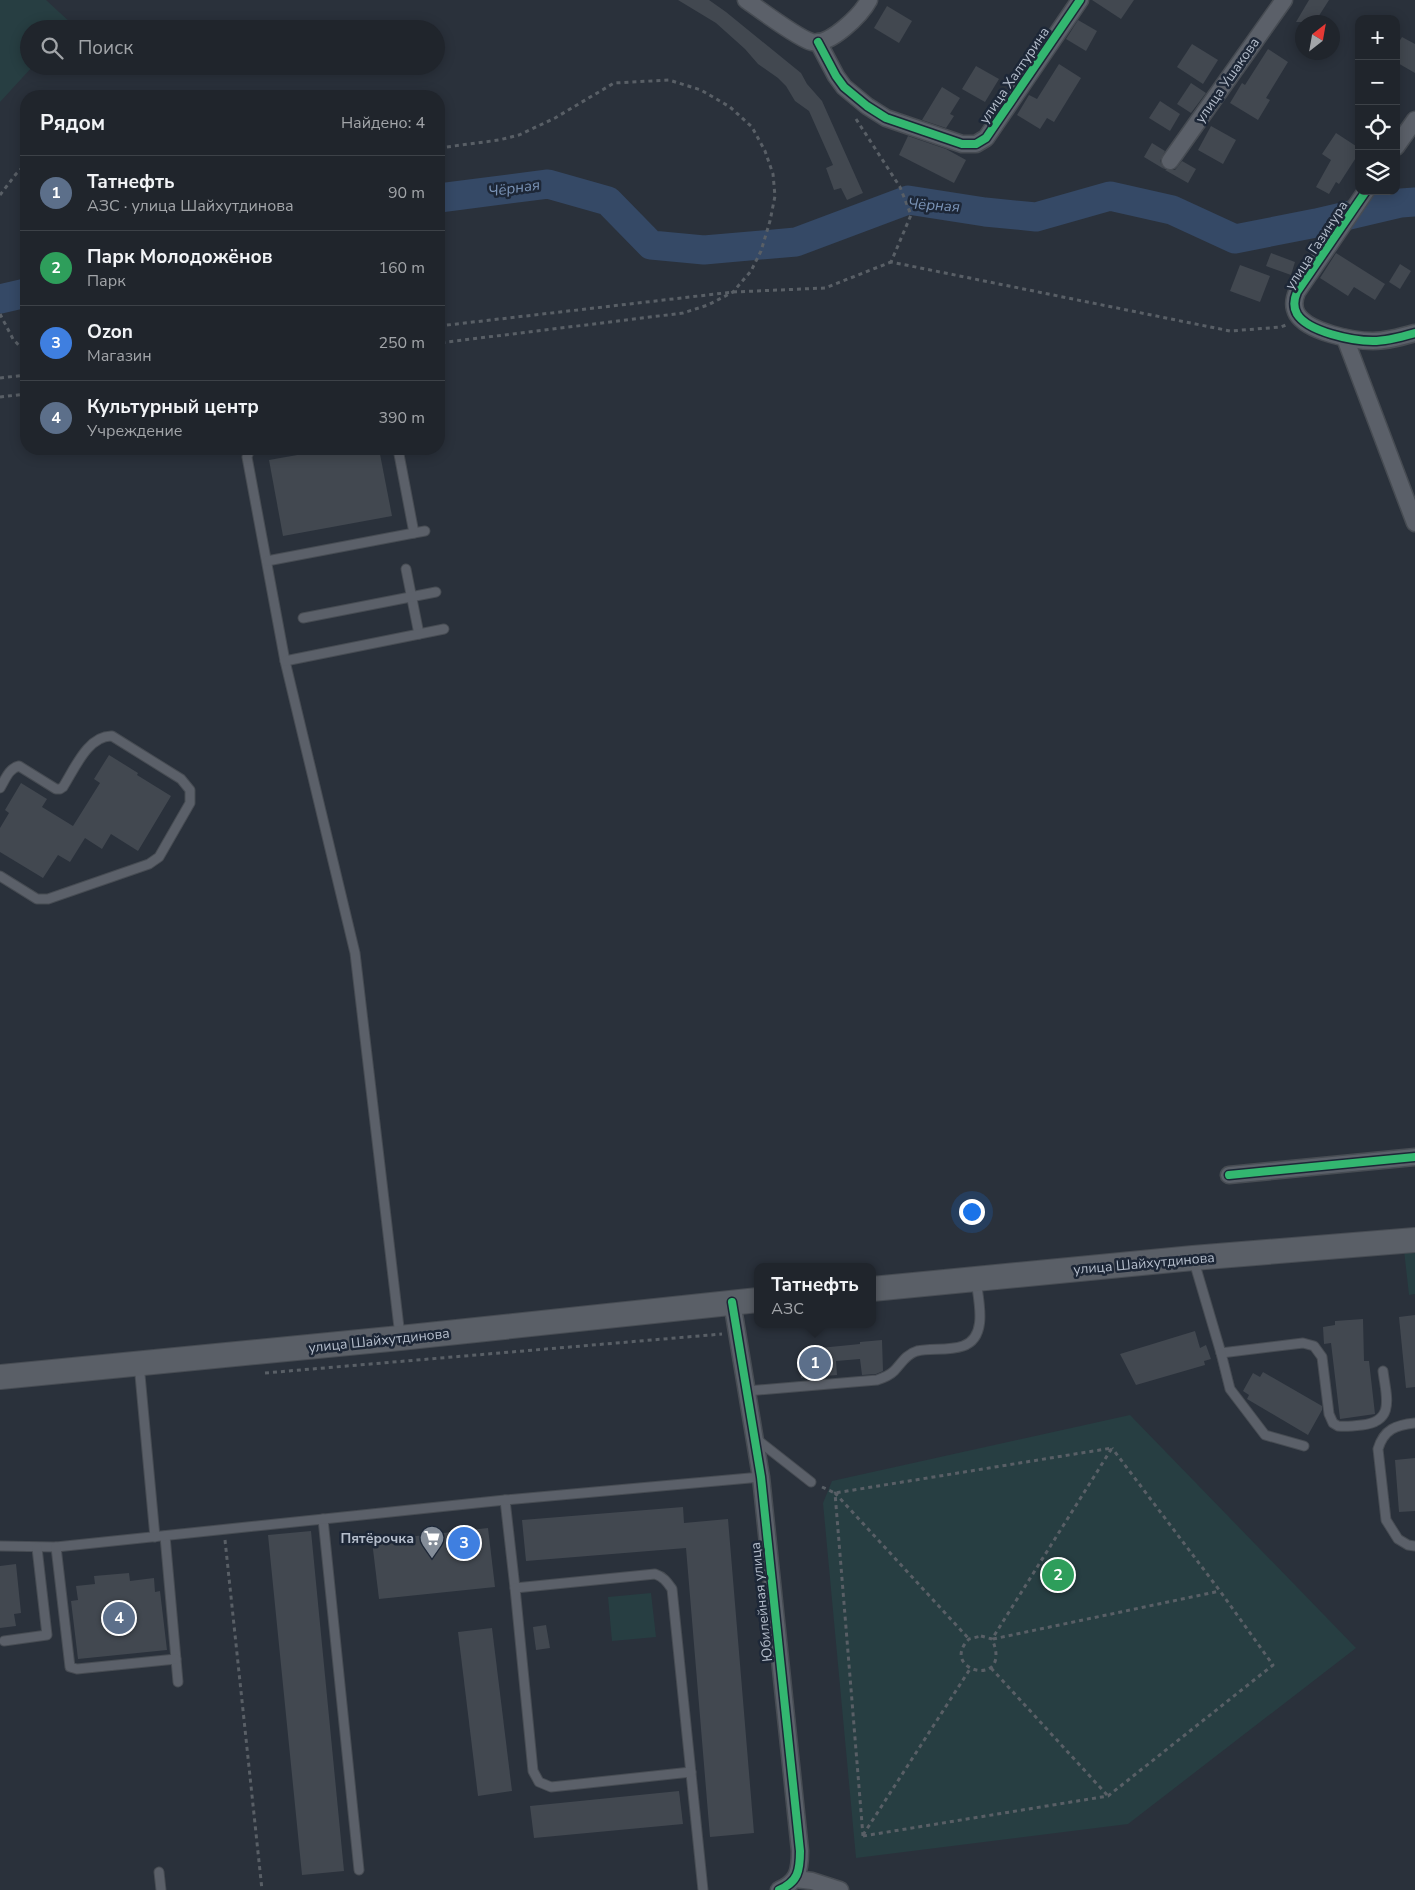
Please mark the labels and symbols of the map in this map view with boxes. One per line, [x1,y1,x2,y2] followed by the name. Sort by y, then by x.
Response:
[1295,15,1340,60] north arrow
[975,23,1054,127] street label: улица Халтурина
[1191,34,1264,127] street label: улица Ушакова
[487,174,541,202] water label: Чёрная
[907,193,961,217] water label: Чёрная
[1281,197,1352,293] street label: улица Газинура
[959,1199,985,1225] your location
[1073,1248,1216,1279] street label: улица Шайхутдинова
[308,1324,451,1357] street label: улица Шайхутдинова
[799,1344,831,1382] pin: 1
[448,1524,480,1562] pin: 3
[419,1525,445,1559] supermarket icon: Пятёрочка
[341,1529,414,1548] place label: Пятёрочка
[746,1541,777,1663] street label: Юбилейная улица
[1042,1556,1074,1594] pin: 2
[103,1599,135,1637] pin: 4

